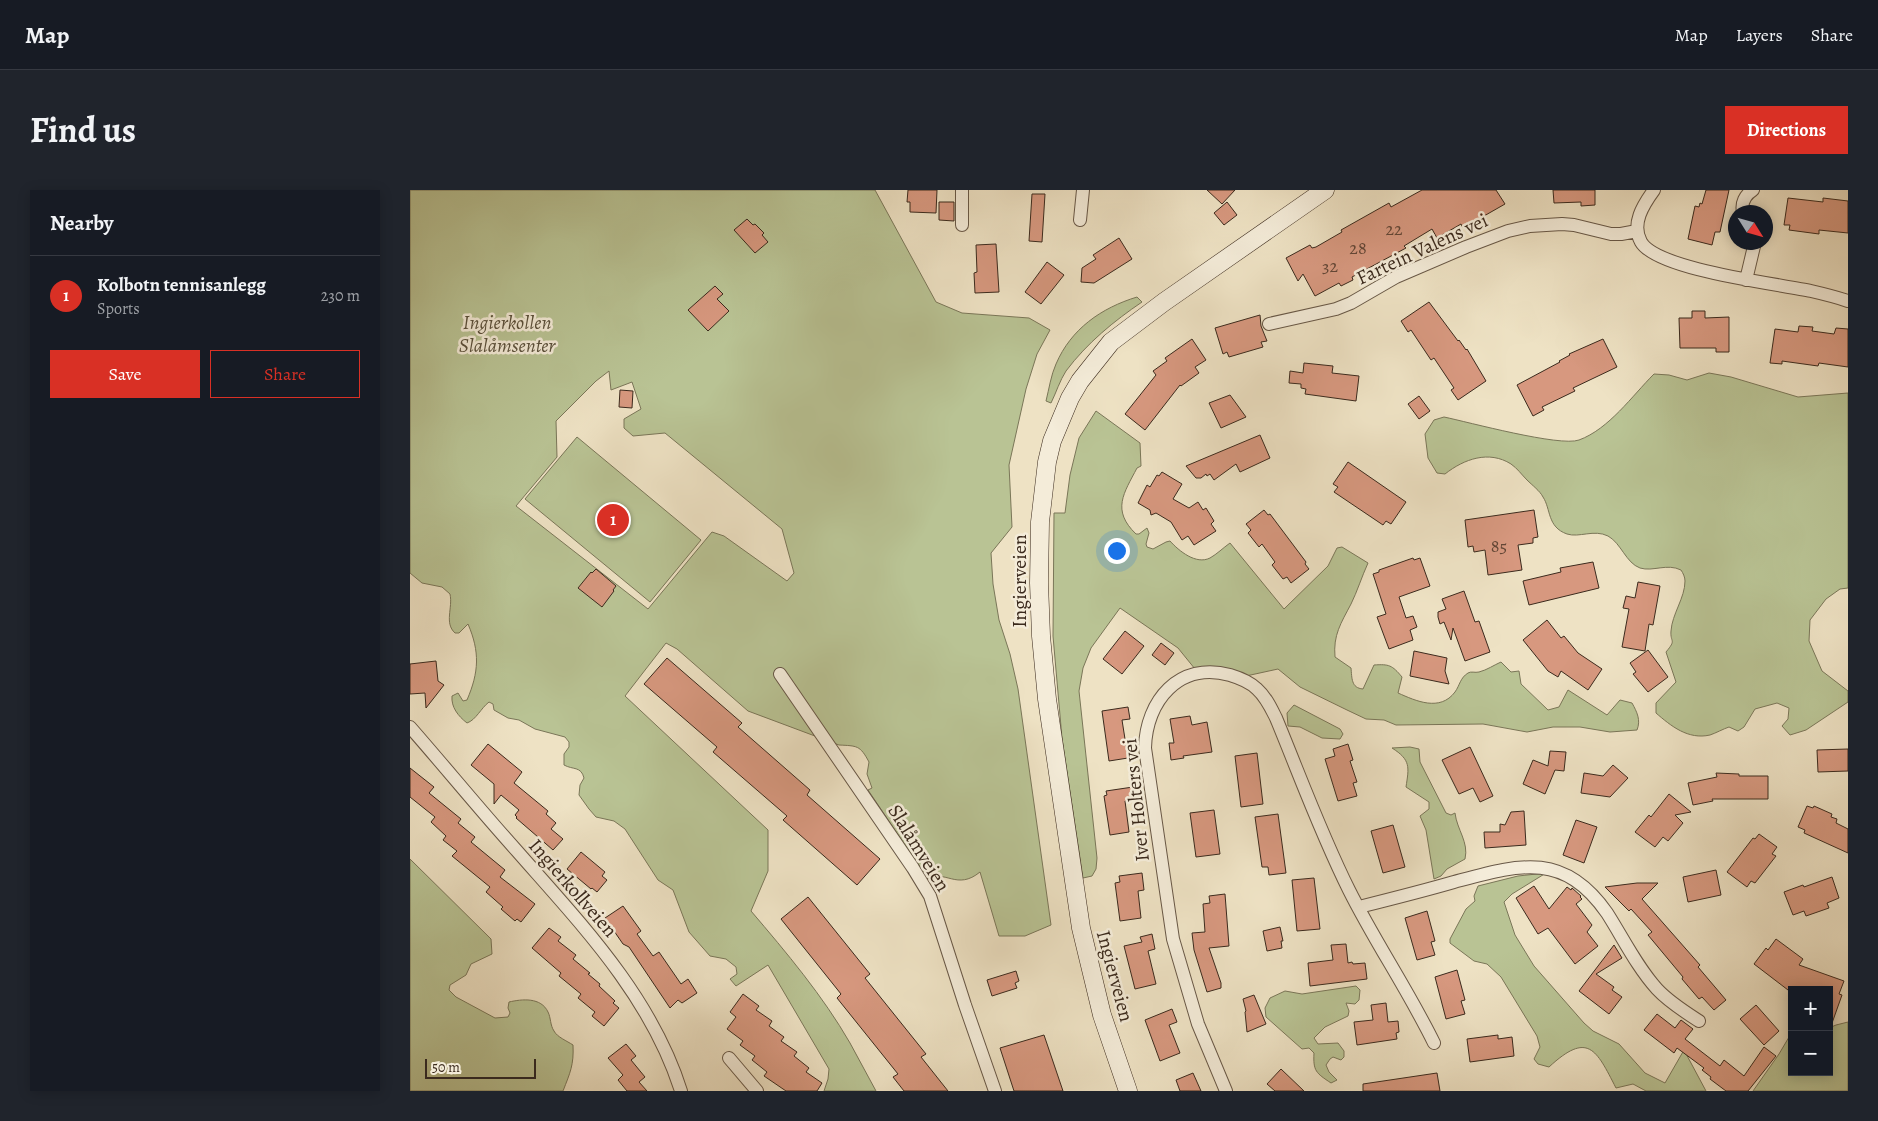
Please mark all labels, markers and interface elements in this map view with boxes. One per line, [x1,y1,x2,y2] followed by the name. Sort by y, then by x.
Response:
[25,19,69,51] text: Map
[1675,23,1708,47] text: Map
[1736,23,1783,47] text: Layers
[1811,23,1853,47] text: Share
[30,106,136,154] text: Find us
[1725,106,1848,154] button: Directions
[1728,205,1773,250] north arrow
[1352,207,1492,291] street label: Fartein Valens vei
[50,209,113,237] text: Nearby
[1385,217,1403,241] house number: 22
[1349,236,1367,260] house number: 28
[1322,254,1338,278] house number: 32
[97,272,266,298] text: Kolbotn tennisanlegg
[63,285,69,307] text: 1
[321,285,360,307] text: 230 m
[97,298,140,320] text: Sports
[459,309,556,359] park label: Ingierkollen Slalåmsenter
[50,350,200,398] button: Save
[210,350,360,398] button: Share
[597,501,629,539] pin: 1
[1006,534,1033,628] street label: Ingierveien
[1491,534,1507,558] house number: 85
[1104,538,1130,564] your location
[1116,737,1156,863] street label: Iver Holters vei
[882,799,956,897] street label: Slalåmveien
[523,833,623,943] street label: Ingierkollveien
[1090,927,1140,1025] street label: Ingierveien
[1788,986,1833,1076] map controls
[1788,986,1833,1031] button: +
[1788,1031,1833,1076] button: −
[425,1056,536,1079] scale bar
[432,1058,460,1077] text: 50 m

